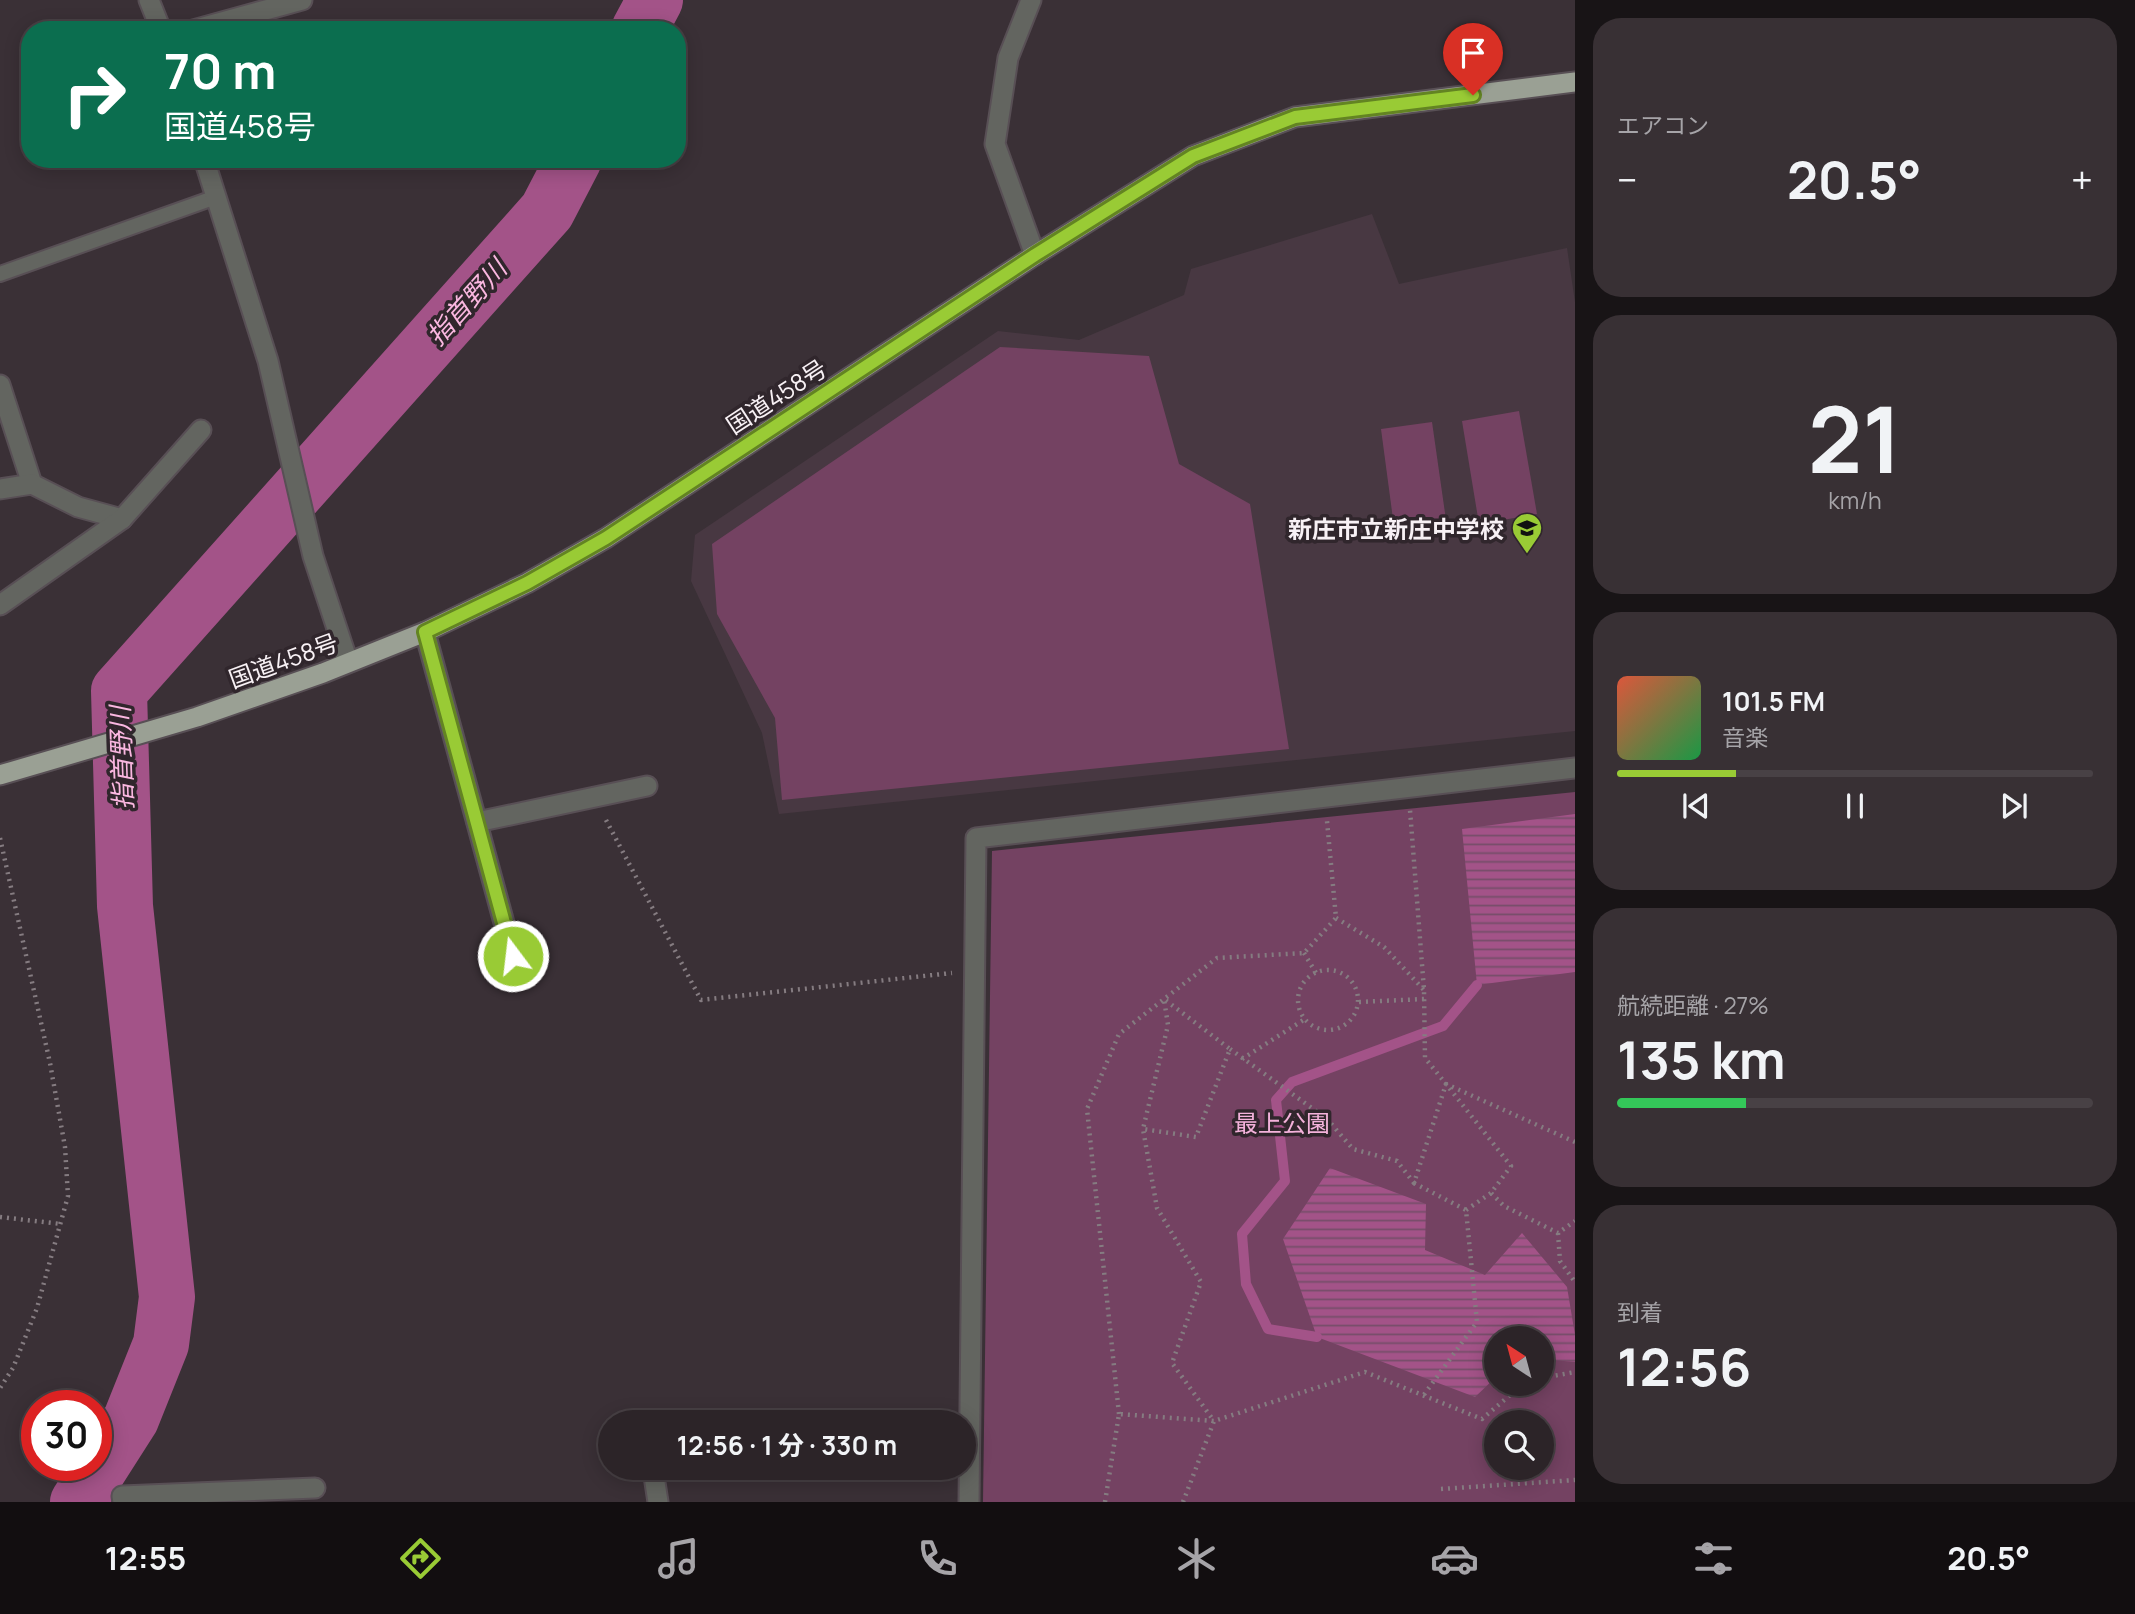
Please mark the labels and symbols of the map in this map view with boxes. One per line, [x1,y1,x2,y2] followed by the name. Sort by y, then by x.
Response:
[1443,23,1503,95] pin
[418,249,516,353] water label: 指首野川
[719,351,833,441] street label: 国道458号
[1510,511,1544,555] school or university icon: 新庄市立新庄中学校
[1288,512,1504,545] place label: 新庄市立新庄中学校
[224,625,342,695] street label: 国道458号
[101,702,141,811] water label: 指首野川
[476,919,550,993] position arrow
[1234,1106,1330,1139] park label: 最上公園
[1484,1326,1554,1396] north arrow
[21,1390,112,1481] speed limit sign: 30

